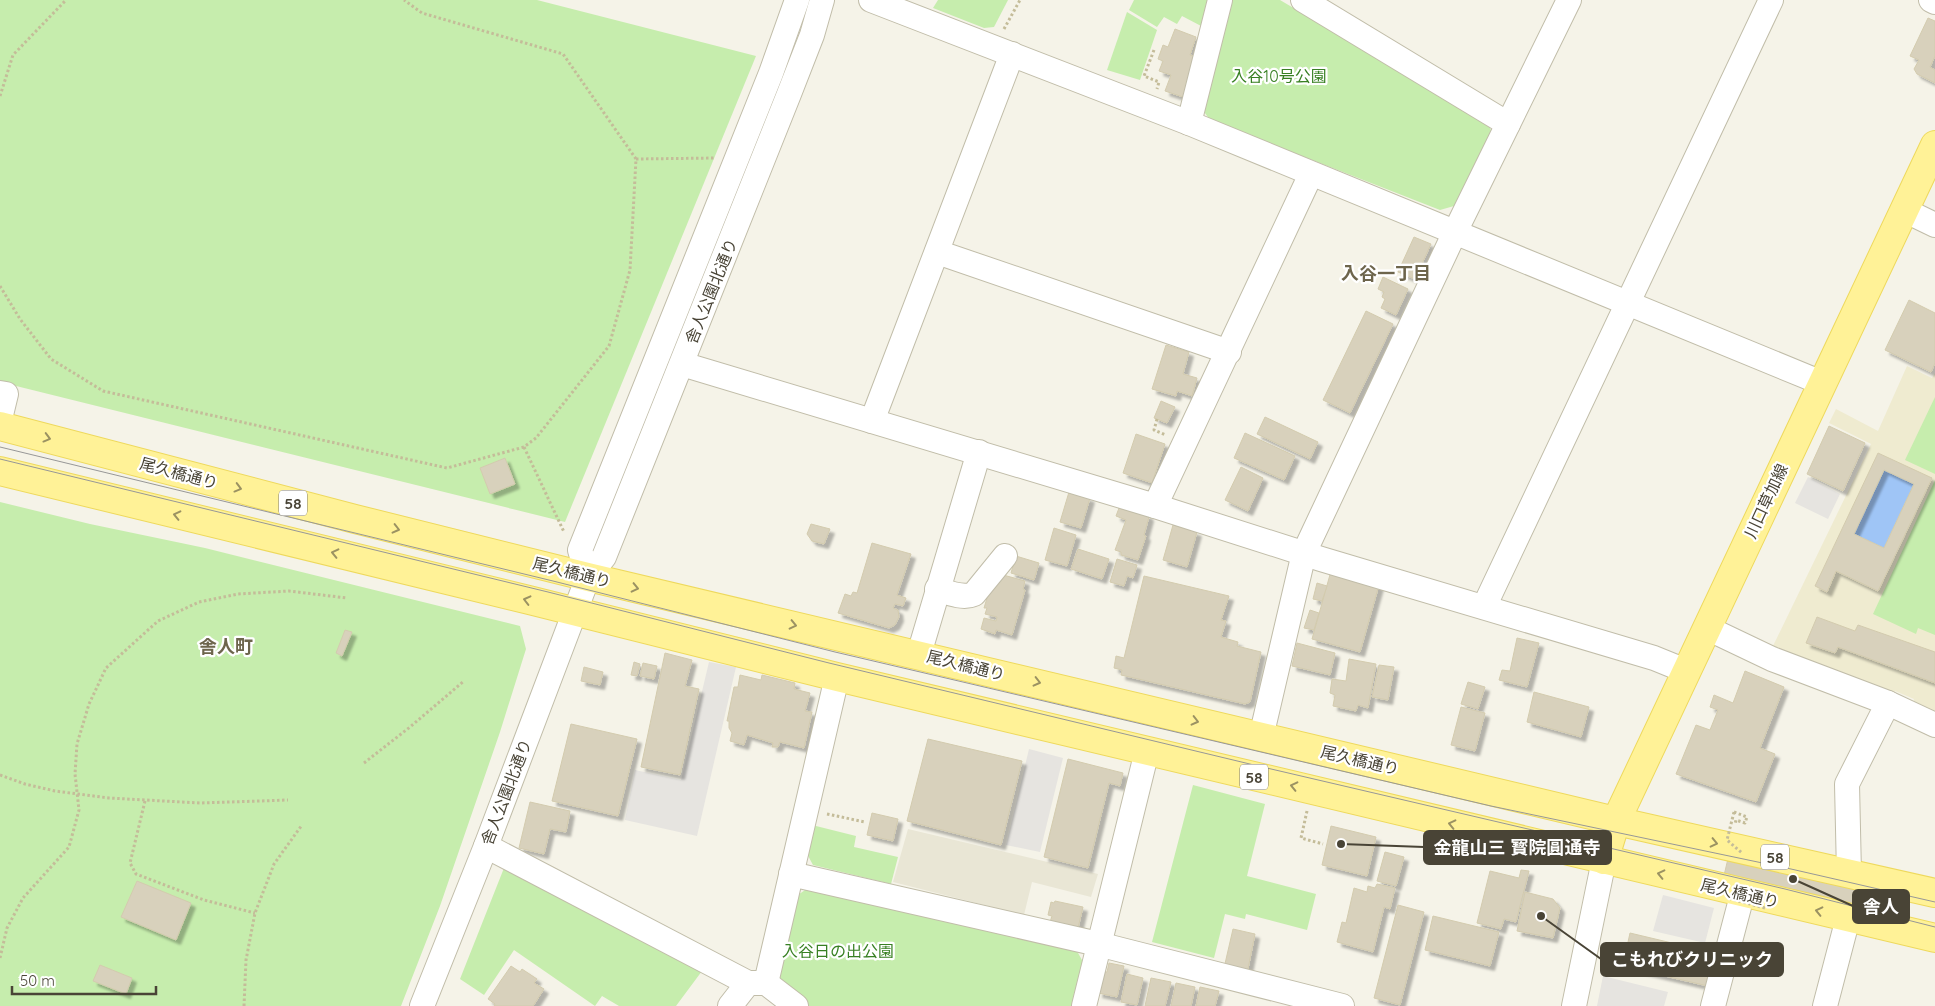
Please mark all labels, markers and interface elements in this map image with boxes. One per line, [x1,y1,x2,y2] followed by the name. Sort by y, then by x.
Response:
[1231,66,1327,86] park label: 入谷10号公園
[681,235,741,347] street label: 舎人公園北通り
[1341,262,1431,285] district label: 入谷一丁目
[43,433,51,443] one-way arrow
[138,453,220,493] street label: 尾久橋通り
[1740,461,1792,541] street label: 川口草加線
[234,482,243,493] one-way arrow
[279,490,307,516] road number: 58
[173,510,182,521] one-way arrow
[391,523,400,534] one-way arrow
[331,548,340,559] one-way arrow
[531,553,613,591] street label: 尾久橋通り
[631,582,640,593] one-way arrow
[523,595,532,606] one-way arrow
[789,619,798,630] one-way arrow
[199,635,253,658] district label: 舎人町
[925,646,1007,684] street label: 尾久橋通り
[1032,676,1041,687] one-way arrow
[1190,715,1199,726] one-way arrow
[477,736,535,848] street label: 舎人公園北通り
[1319,741,1401,779] street label: 尾久橋通り
[1240,764,1268,790] road number: 58
[1290,781,1299,792] one-way arrow
[1448,819,1457,830] one-way arrow
[1424,831,1611,864] callout: 金龍山三 寳院圓通寺
[1433,836,1601,859] text: 金龍山三 寳院圓通寺
[1710,838,1719,848] one-way arrow
[1761,844,1789,870] road number: 58
[1657,869,1666,880] one-way arrow
[1699,874,1781,912] street label: 尾久橋通り
[1853,890,1909,923] callout: 舎人
[1863,895,1899,918] text: 舎人
[1815,906,1824,917] one-way arrow
[782,941,894,961] park label: 入谷日の出公園
[1601,943,1783,976] callout: こもれびクリニック
[1611,948,1773,971] text: こもれびクリニック
[12,964,156,996] scale bar
[20,971,55,990] text: 50 m

